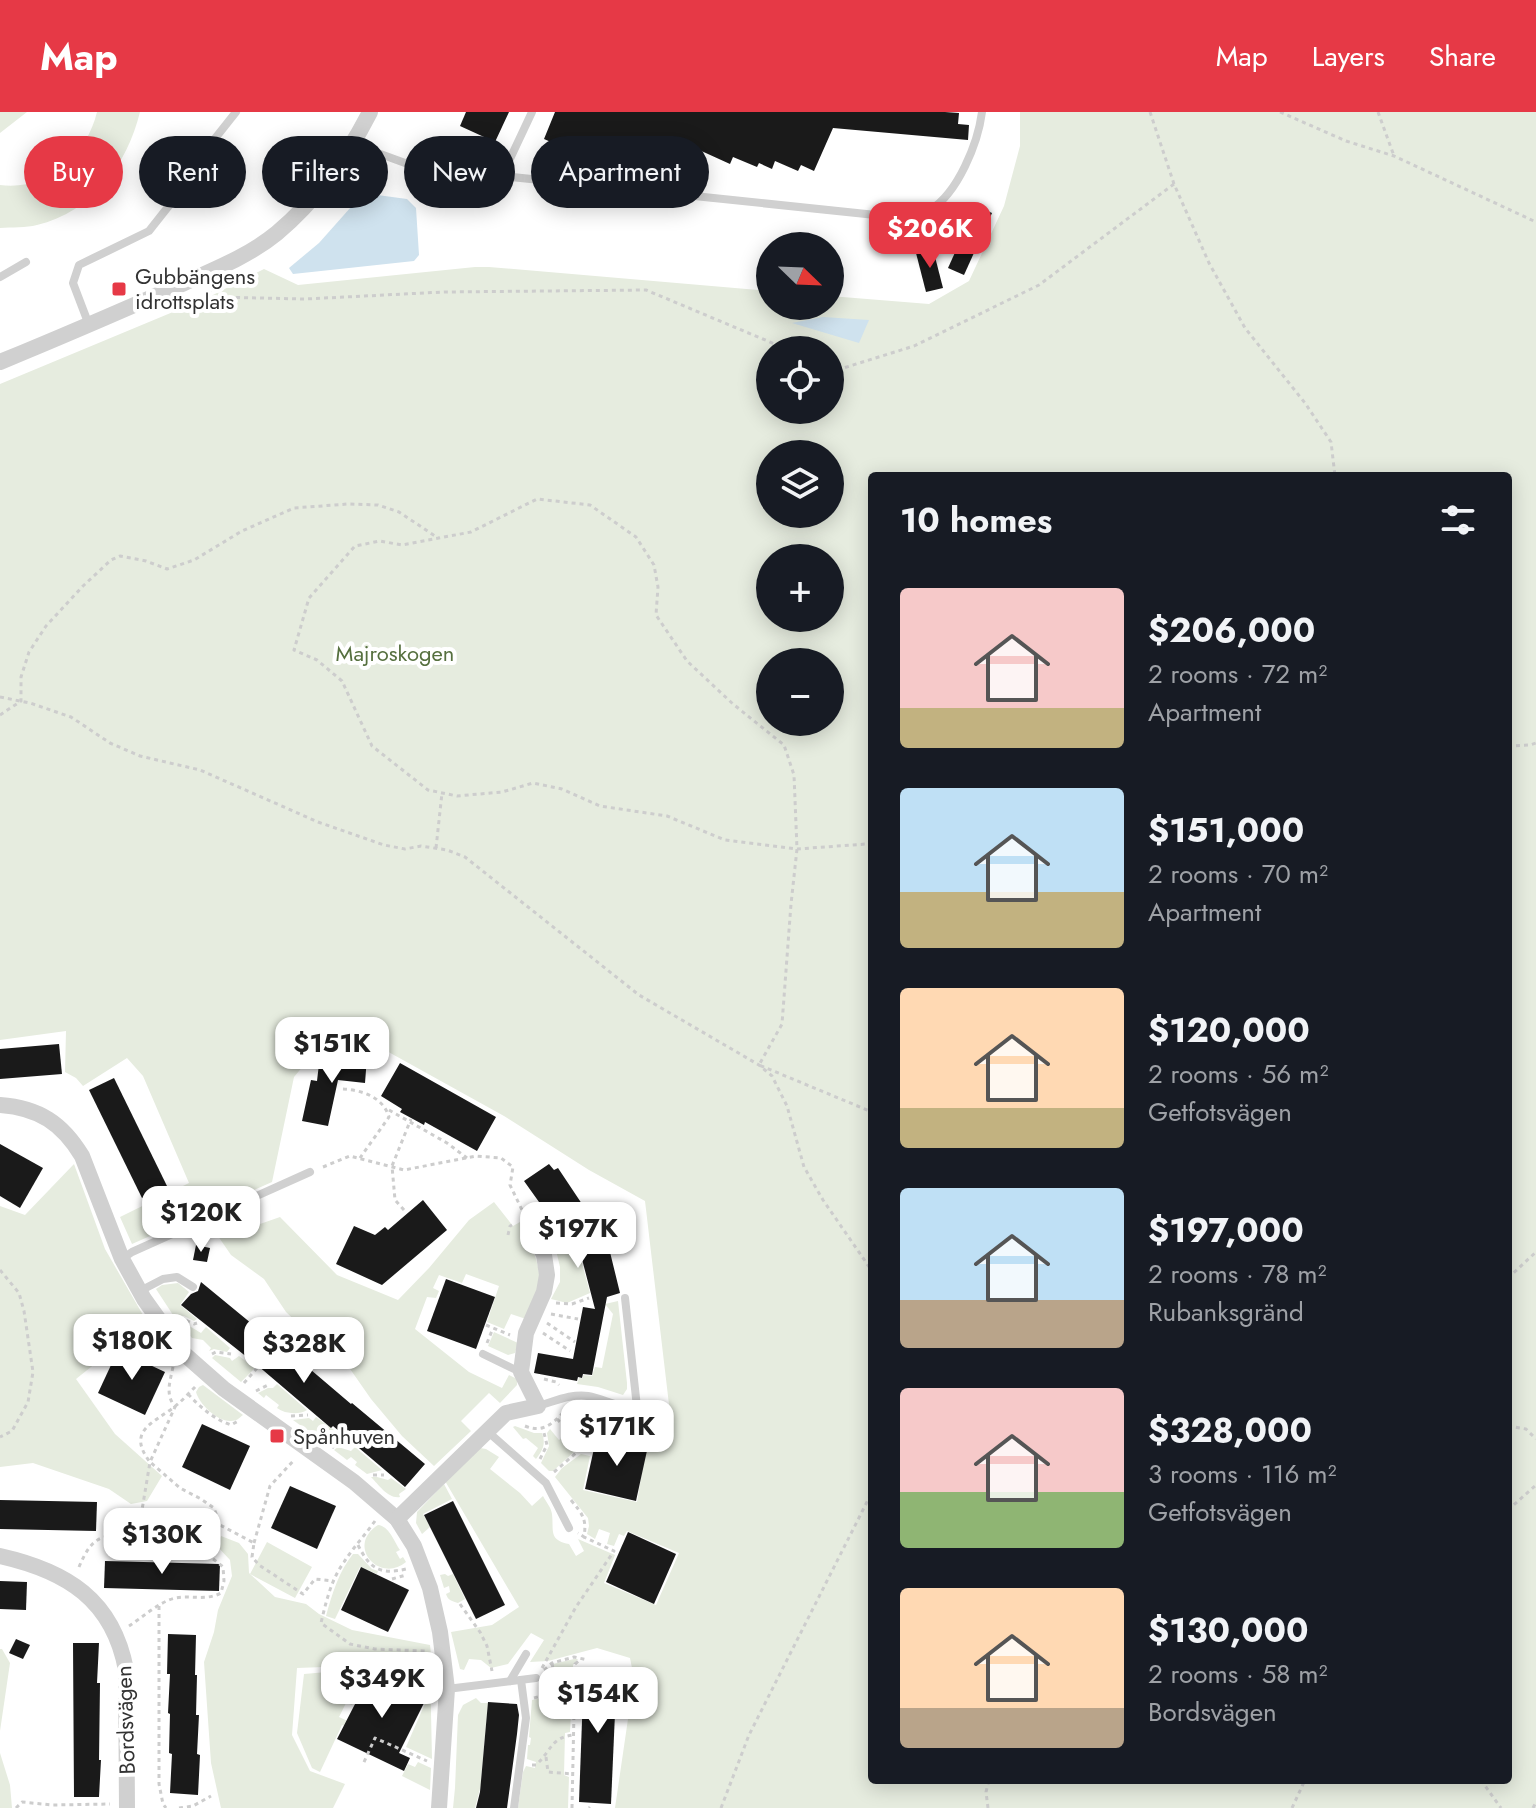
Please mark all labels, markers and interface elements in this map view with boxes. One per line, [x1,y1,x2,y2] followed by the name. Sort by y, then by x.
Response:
[40,29,118,84] text: Map
[1216,36,1268,77] text: Map
[1312,36,1385,77] text: Layers
[1429,36,1496,77] text: Share
[24,136,123,208] chip: Buy
[139,136,246,208] chip: Rent
[262,136,388,208] chip: Filters
[404,136,515,208] chip: New
[531,136,709,208] chip: Apartment
[874,202,986,270] pin: $206K
[887,209,973,247] text: $206K
[756,232,844,320] north arrow
[756,232,844,736] map controls
[135,260,255,317] place label: Gubbängens idrottsplats
[110,280,128,298] marker: Gubbängens idrottsplats
[756,336,844,424] button: locate
[756,440,844,528] button: layers
[900,496,1052,545] text: 10 homes
[1436,498,1480,542] icon: filters
[756,544,844,632] button: +
[1148,606,1315,655] text: $206,000
[964,620,1060,716] icon: home
[336,637,454,669] park label: Majroskogen
[756,648,844,736] button: −
[1148,655,1327,693] text: 2 rooms · 72 m²
[1148,693,1261,731] text: Apartment
[1148,806,1304,855] text: $151,000
[964,820,1060,916] icon: home
[1148,855,1328,893] text: 2 rooms · 70 m²
[1148,893,1261,931] text: Apartment
[1148,1006,1310,1055] text: $120,000
[276,1017,388,1085] pin: $151K
[964,1020,1060,1116] icon: home
[293,1024,371,1062] text: $151K
[1148,1055,1328,1093] text: 2 rooms · 56 m²
[1148,1093,1292,1131] text: Getfotsvägen
[145,1186,257,1254] pin: $120K
[160,1193,242,1231] text: $120K
[522,1202,634,1270] pin: $197K
[1148,1206,1304,1255] text: $197,000
[538,1209,618,1247] text: $197K
[964,1220,1060,1316] icon: home
[1148,1255,1327,1293] text: 2 rooms · 78 m²
[1148,1293,1304,1331] text: Rubanksgränd
[76,1314,188,1382] pin: $180K
[248,1317,360,1385] pin: $328K
[91,1321,173,1359] text: $180K
[262,1324,346,1362] text: $328K
[561,1400,673,1468] pin: $171K
[1148,1406,1312,1455] text: $328,000
[579,1407,655,1445] text: $171K
[293,1420,395,1452] place label: Spånhuven
[964,1420,1060,1516] icon: home
[268,1427,286,1445] marker: Spånhuven
[1148,1455,1337,1493] text: 3 rooms · 116 m²
[1148,1493,1292,1531] text: Getfotsvägen
[106,1508,218,1576] pin: $130K
[122,1515,202,1553] text: $130K
[1148,1606,1309,1655] text: $130,000
[964,1620,1060,1716] icon: home
[326,1652,438,1720] pin: $349K
[1148,1655,1328,1693] text: 2 rooms · 58 m²
[339,1659,425,1697] text: $349K
[107,1665,143,1775] street label: Bordsvägen
[542,1667,654,1735] pin: $154K
[557,1674,639,1712] text: $154K
[1148,1693,1277,1731] text: Bordsvägen

